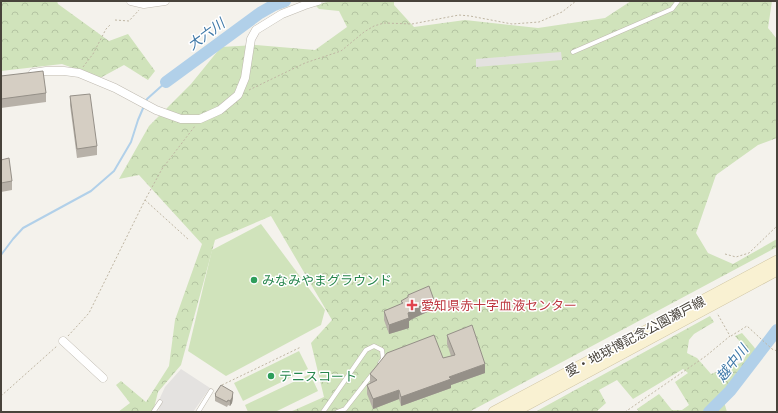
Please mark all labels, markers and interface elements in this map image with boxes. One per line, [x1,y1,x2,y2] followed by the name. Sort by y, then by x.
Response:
[184,13,230,54] water label: 大六川
[262,272,392,288] place label: みなみやまグラウンド
[249,275,259,285] marker: みなみやまグラウンド
[562,292,708,380] street label: 愛・地球博記念公園瀬戸線
[421,297,577,313] place label: 愛知県赤十字血液センター
[406,299,418,311] marker: 愛知県赤十字血液センター
[712,339,753,385] water label: 越中川
[279,368,357,384] place label: テニスコート
[266,371,276,381] marker: テニスコート

